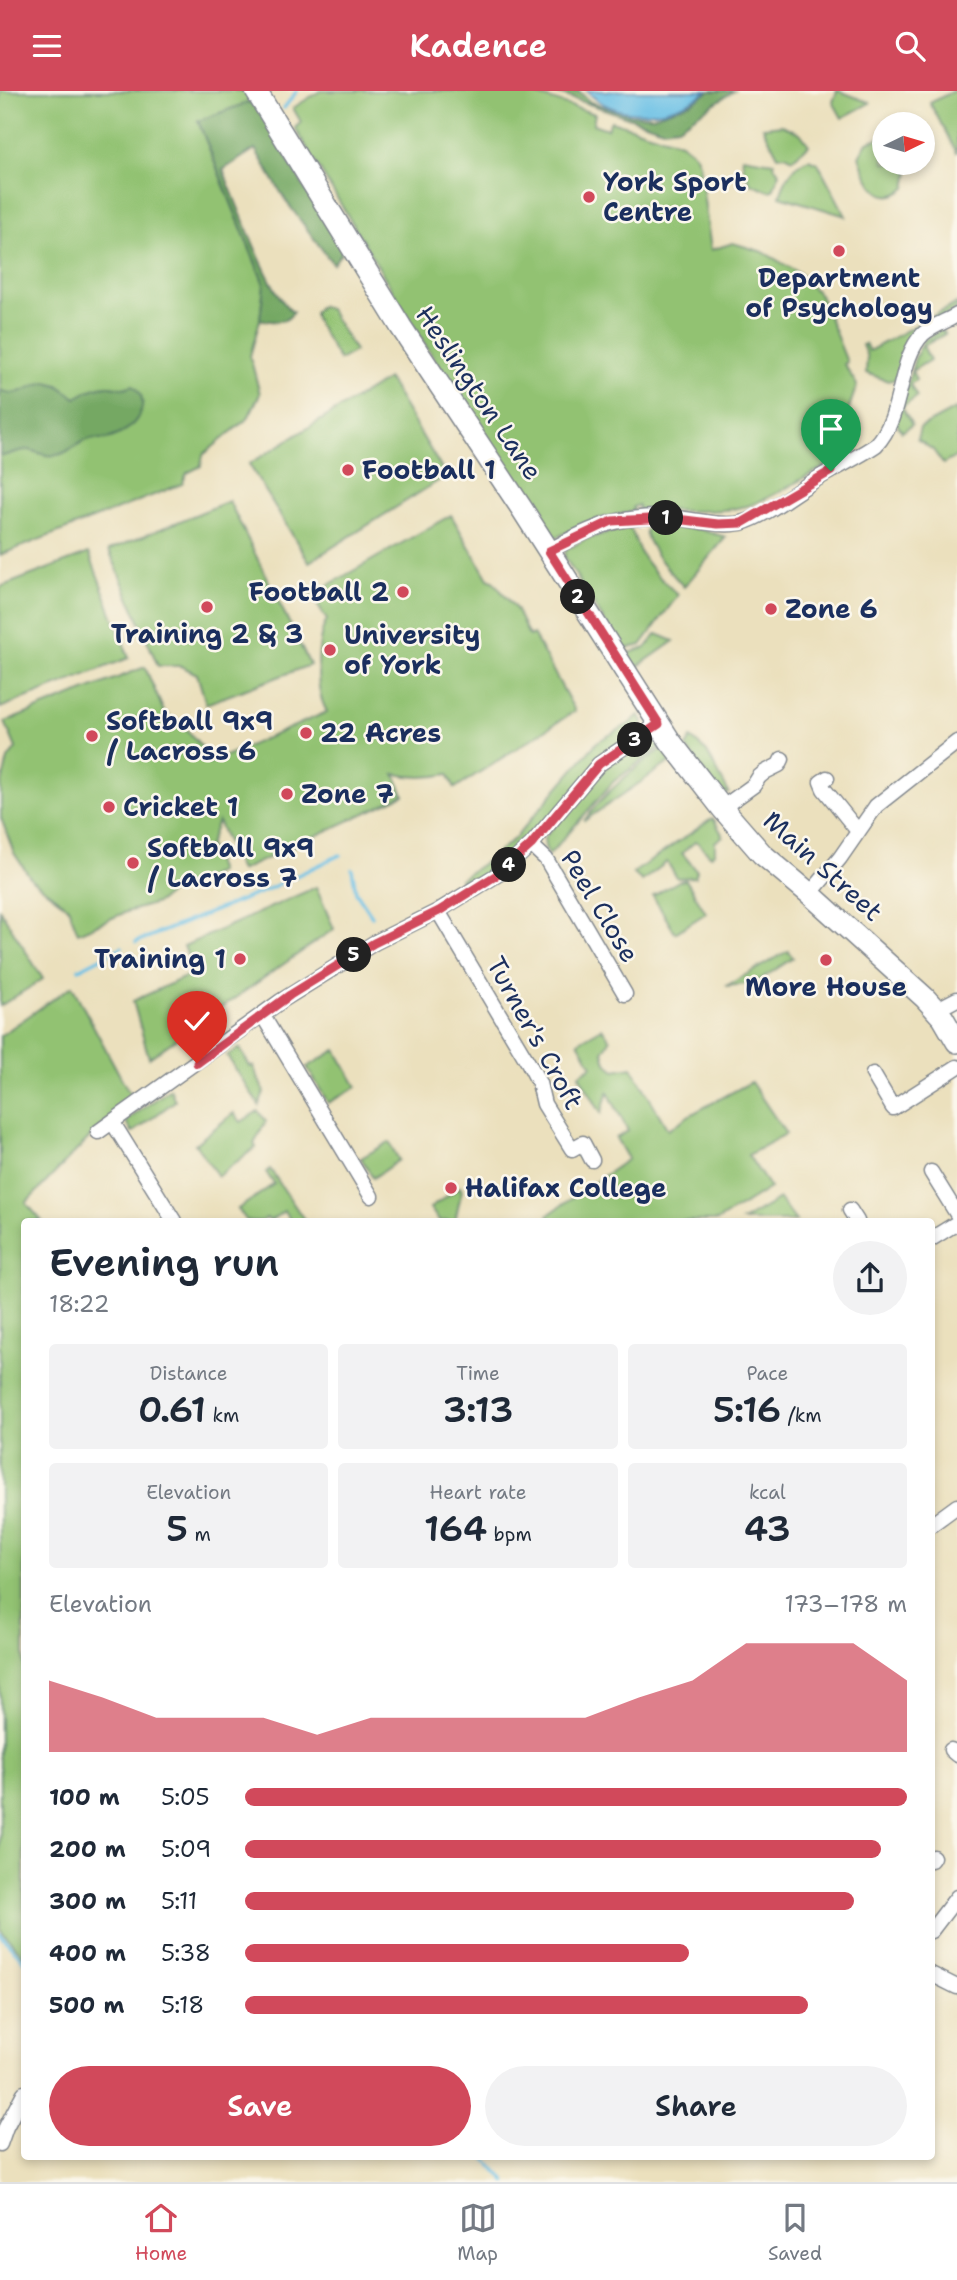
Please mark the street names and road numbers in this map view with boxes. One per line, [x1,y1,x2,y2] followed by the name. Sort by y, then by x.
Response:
[408,299,551,487] street label: Heslington Lane
[756,803,890,929] street label: Main Street
[553,843,648,969] street label: Peel Close
[479,950,592,1116] street label: Turner's Croft

